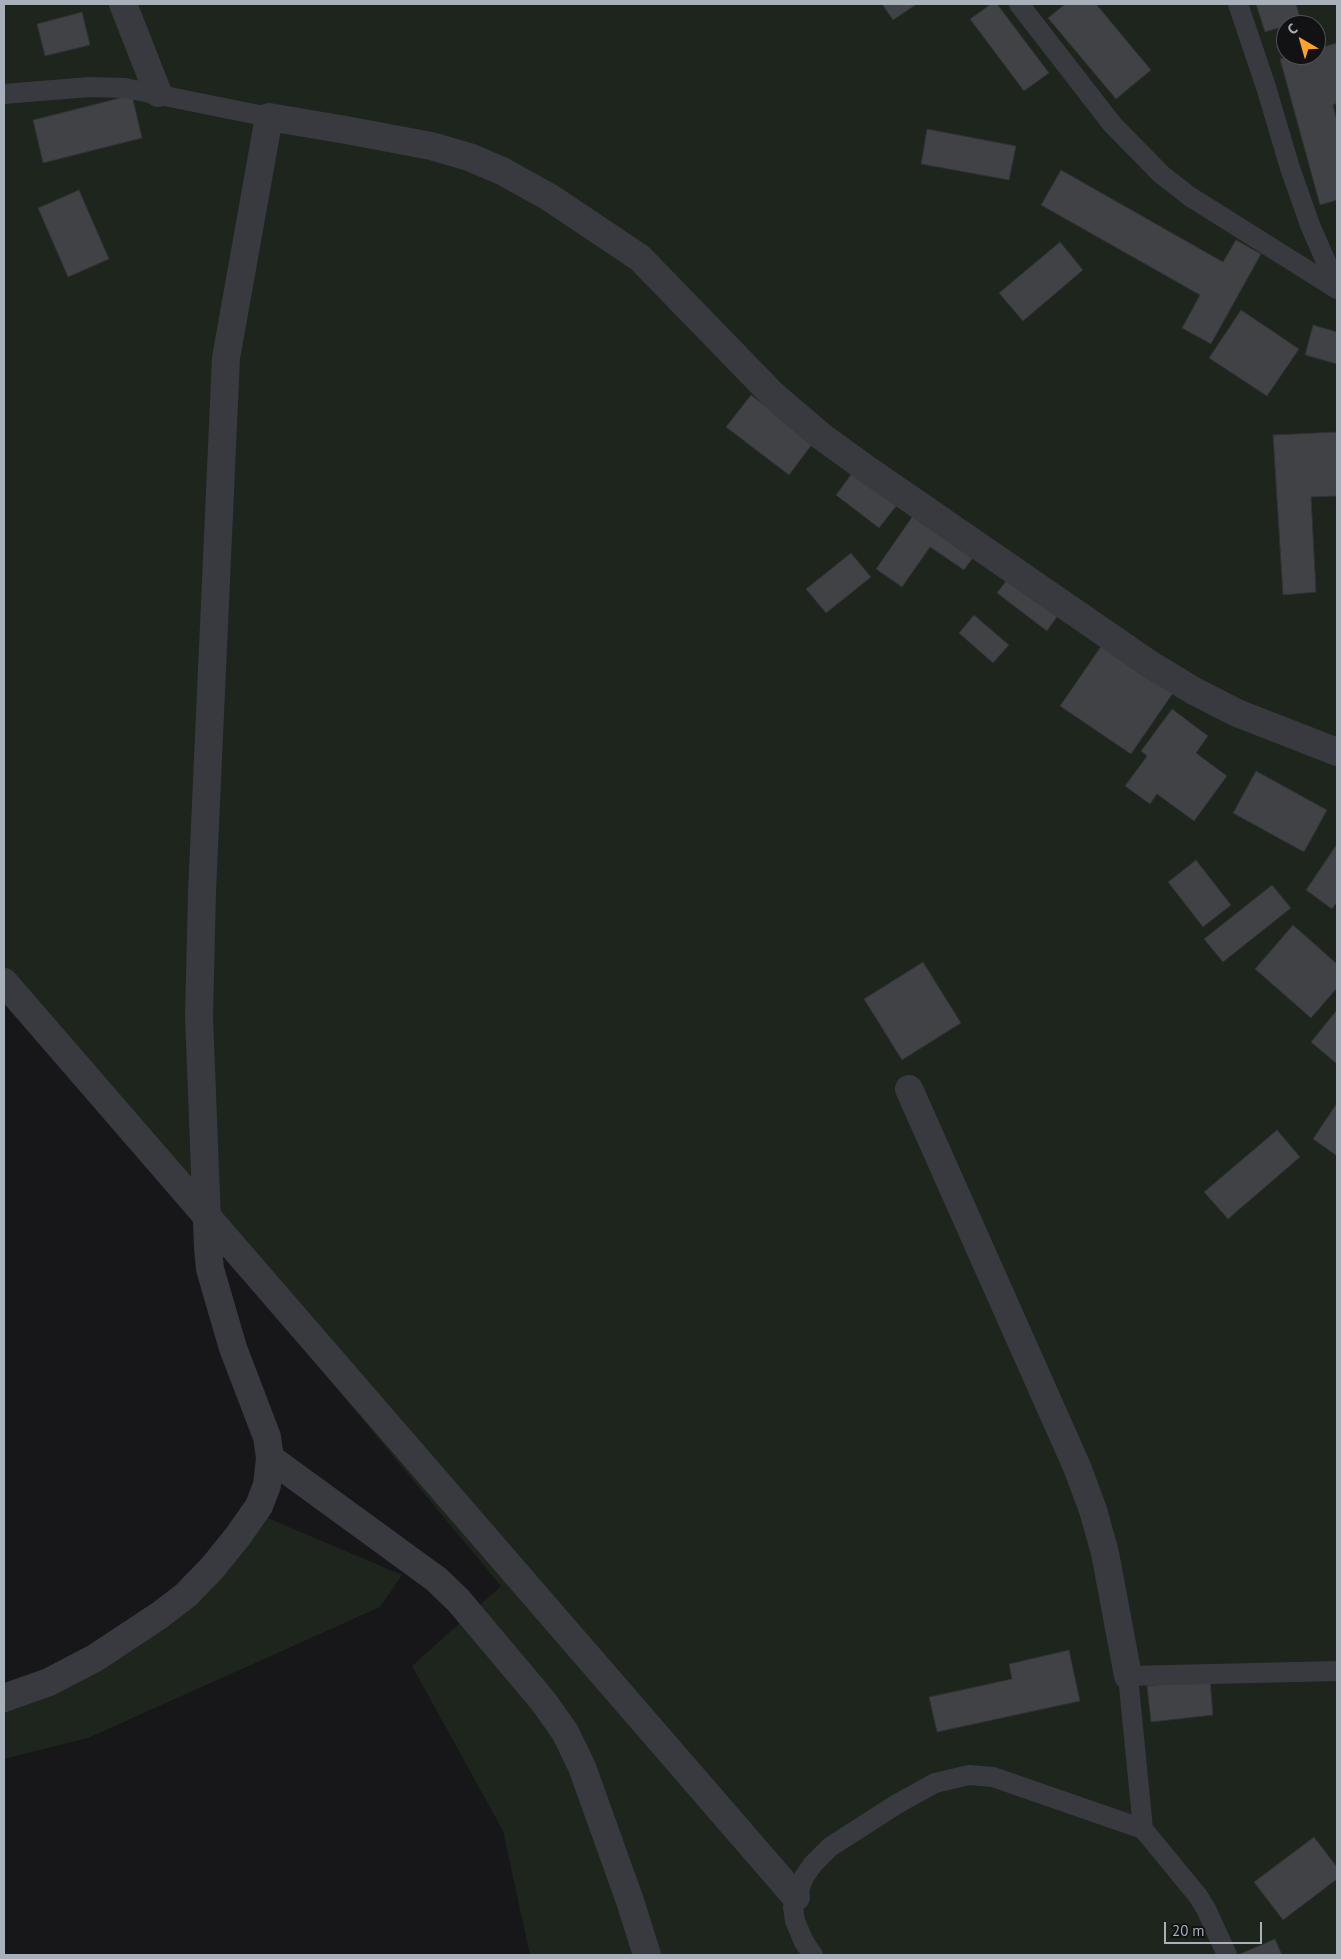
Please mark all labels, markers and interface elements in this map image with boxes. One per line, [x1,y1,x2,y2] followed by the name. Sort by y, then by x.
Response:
[1276,15,1326,65] north arrow
[1284,19,1301,38] text: С
[1166,1912,1264,1944] scale bar
[1172,1921,1205,1940] text: 20 m

